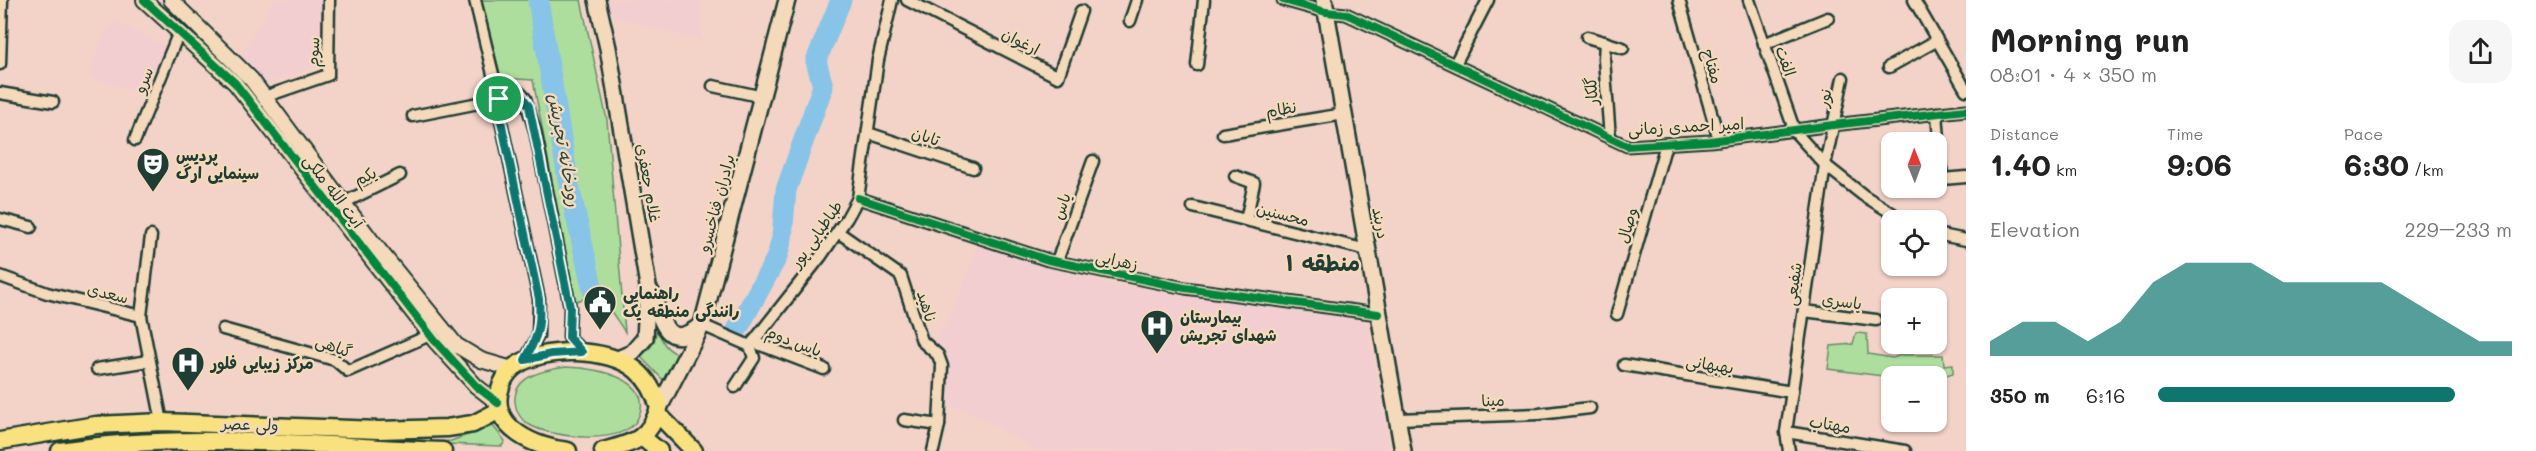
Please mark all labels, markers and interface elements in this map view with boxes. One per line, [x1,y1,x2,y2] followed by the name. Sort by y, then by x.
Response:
[1990,17,2190,60] text: Morning run
[2449,20,2512,83] button: share
[998,22,1044,60] street label: ارغوان
[301,36,327,68] street label: سوم
[1772,43,1801,79] street label: الفت
[1698,46,1728,86] street label: مفتاح
[1990,61,2157,87] text: 08:01 · 4 × 350 m
[127,64,158,97] street label: سرو
[473,73,524,124] pin
[1579,76,1602,108] street label: گلکار
[482,82,515,115] icon: arrive
[1811,87,1837,110] street label: نور
[543,91,587,209] water label: رودخانه تجریش
[1264,95,1299,124] street label: نظام
[1627,112,1745,140] street label: امیر احمدی زمانی
[909,121,943,150] street label: تابان
[1990,123,2059,144] text: Distance
[2167,123,2203,144] text: Time
[2344,123,2383,144] text: Pace
[1881,132,1947,198] north arrow
[1881,132,1947,432] map controls
[629,142,667,224] street label: غلام جعفری
[176,144,259,184] place label: پردیس سینمایی ارگ
[1990,144,2051,184] text: 1.40
[2167,144,2232,184] text: 9:06
[2344,144,2409,184] text: 6:30
[135,146,171,193] theatre icon: پردیس سینمایی ارگ
[299,149,370,233] street label: آیت الله ملکی
[692,151,739,256] street label: برادران فناخسرو
[2051,159,2077,180] text: km
[2409,159,2444,180] text: /km
[350,161,381,193] street label: یکم
[1046,190,1075,222] street label: یاس
[784,196,847,274] street label: طباطبایی پور
[1255,197,1312,230] street label: محسنین
[1611,204,1642,246] street label: وصال
[1368,205,1395,240] street label: دربند
[1881,210,1947,276] button: locate
[1990,216,2080,242] text: Elevation
[2405,216,2512,242] text: 229–233 m
[1094,245,1140,275] street label: زهرایی
[1286,248,1360,277] district label: منطقه ۱
[1779,261,1807,307] street label: شفیعی
[85,277,131,308] street label: سعدی
[623,282,740,322] place label: راهنمایی رانندگی منطقه یک
[582,284,618,331] public building icon: راهنمایی رانندگی منطقه یک
[1821,287,1863,314] street label: یاسری
[913,288,942,324] street label: ناهید
[1881,288,1947,354] button: +
[1180,306,1277,345] place label: بیمارستان شهدای تجریش
[1139,308,1175,355] hospital icon: بیمارستان شهدای تجریش
[762,320,825,364] street label: یاس دوم
[313,329,356,363] street label: گیاهی
[170,345,206,392] hospital icon: مرکز زیبایی فلور
[1685,349,1735,379] street label: بهبهانی
[209,352,313,375] place label: مرکز زیبایی فلور
[1881,366,1947,432] button: −
[1990,382,2050,408] text: 350 m
[2086,382,2125,408] text: 6:16
[1481,389,1505,410] street label: مینا
[1808,410,1852,437] street label: مهتاب
[219,412,279,436] street label: ولی عصر

